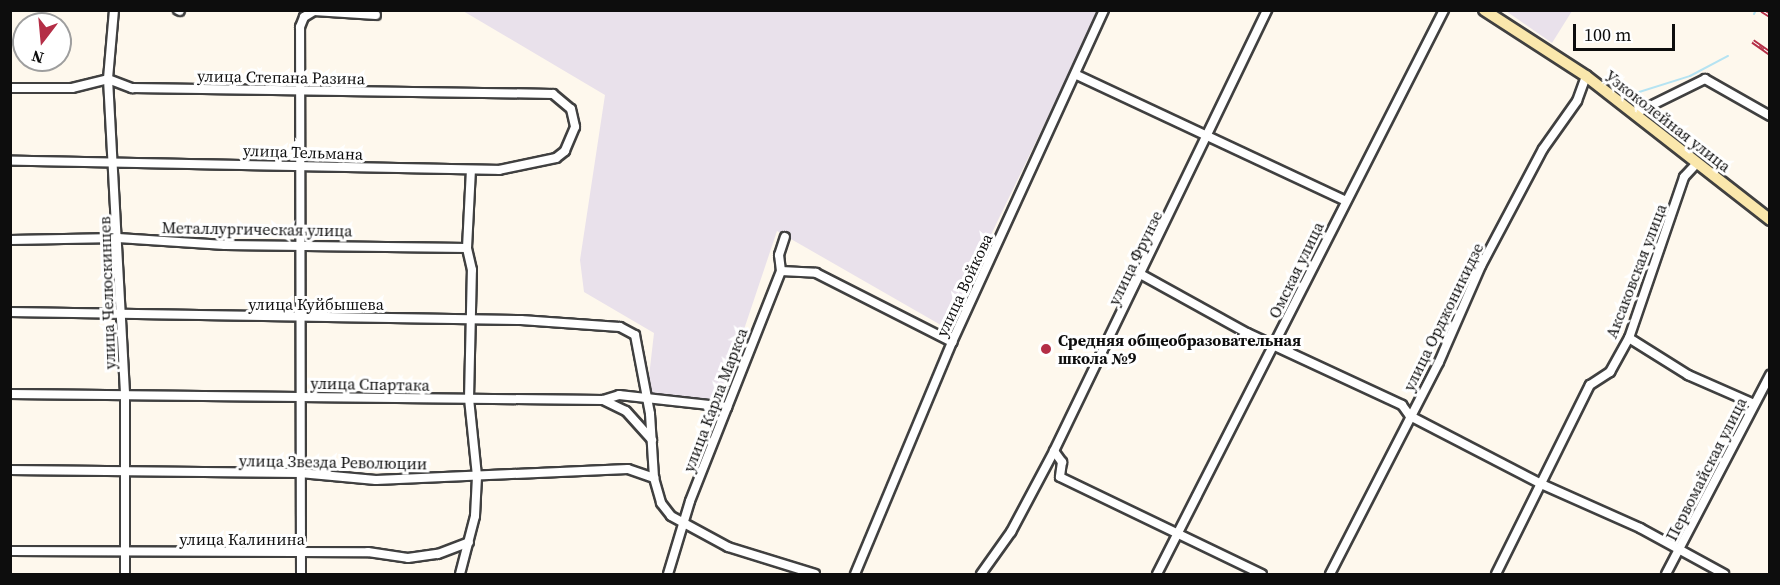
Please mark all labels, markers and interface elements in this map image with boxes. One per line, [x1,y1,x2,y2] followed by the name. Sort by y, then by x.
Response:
[12,12,72,72] north arrow
[1576,12,1678,50] scale bar
[1584,22,1631,47] text: 100 m
[29,45,46,70] text: N
[197,66,365,88] street label: улица Степана Разина
[1601,66,1735,176] street label: Узкоколейная улица
[242,140,364,164] street label: улица Тельмана
[1602,201,1670,341] street label: Аксаковская улица
[1104,208,1166,308] street label: улица Фрунзе
[95,216,119,370] street label: улица Челюскинцев
[162,218,352,240] street label: Металлургическая улица
[1264,219,1328,321] street label: Омская улица
[932,230,996,340] street label: улица Войкова
[1399,240,1487,394] street label: улица Орджоникидзе
[248,294,384,314] street label: улица Куйбышева
[679,325,751,475] street label: улица Карла Маркса
[1058,330,1301,368] place label: Средняя общеобразовательная школа №9
[1039,342,1053,356] marker: Средняя общеобразовательная школа №9
[310,373,430,395] street label: улица Спартака
[1661,394,1751,544] street label: Первомайская улица
[239,451,427,473] street label: улица Звезда Революции
[179,529,305,549] street label: улица Калинина

